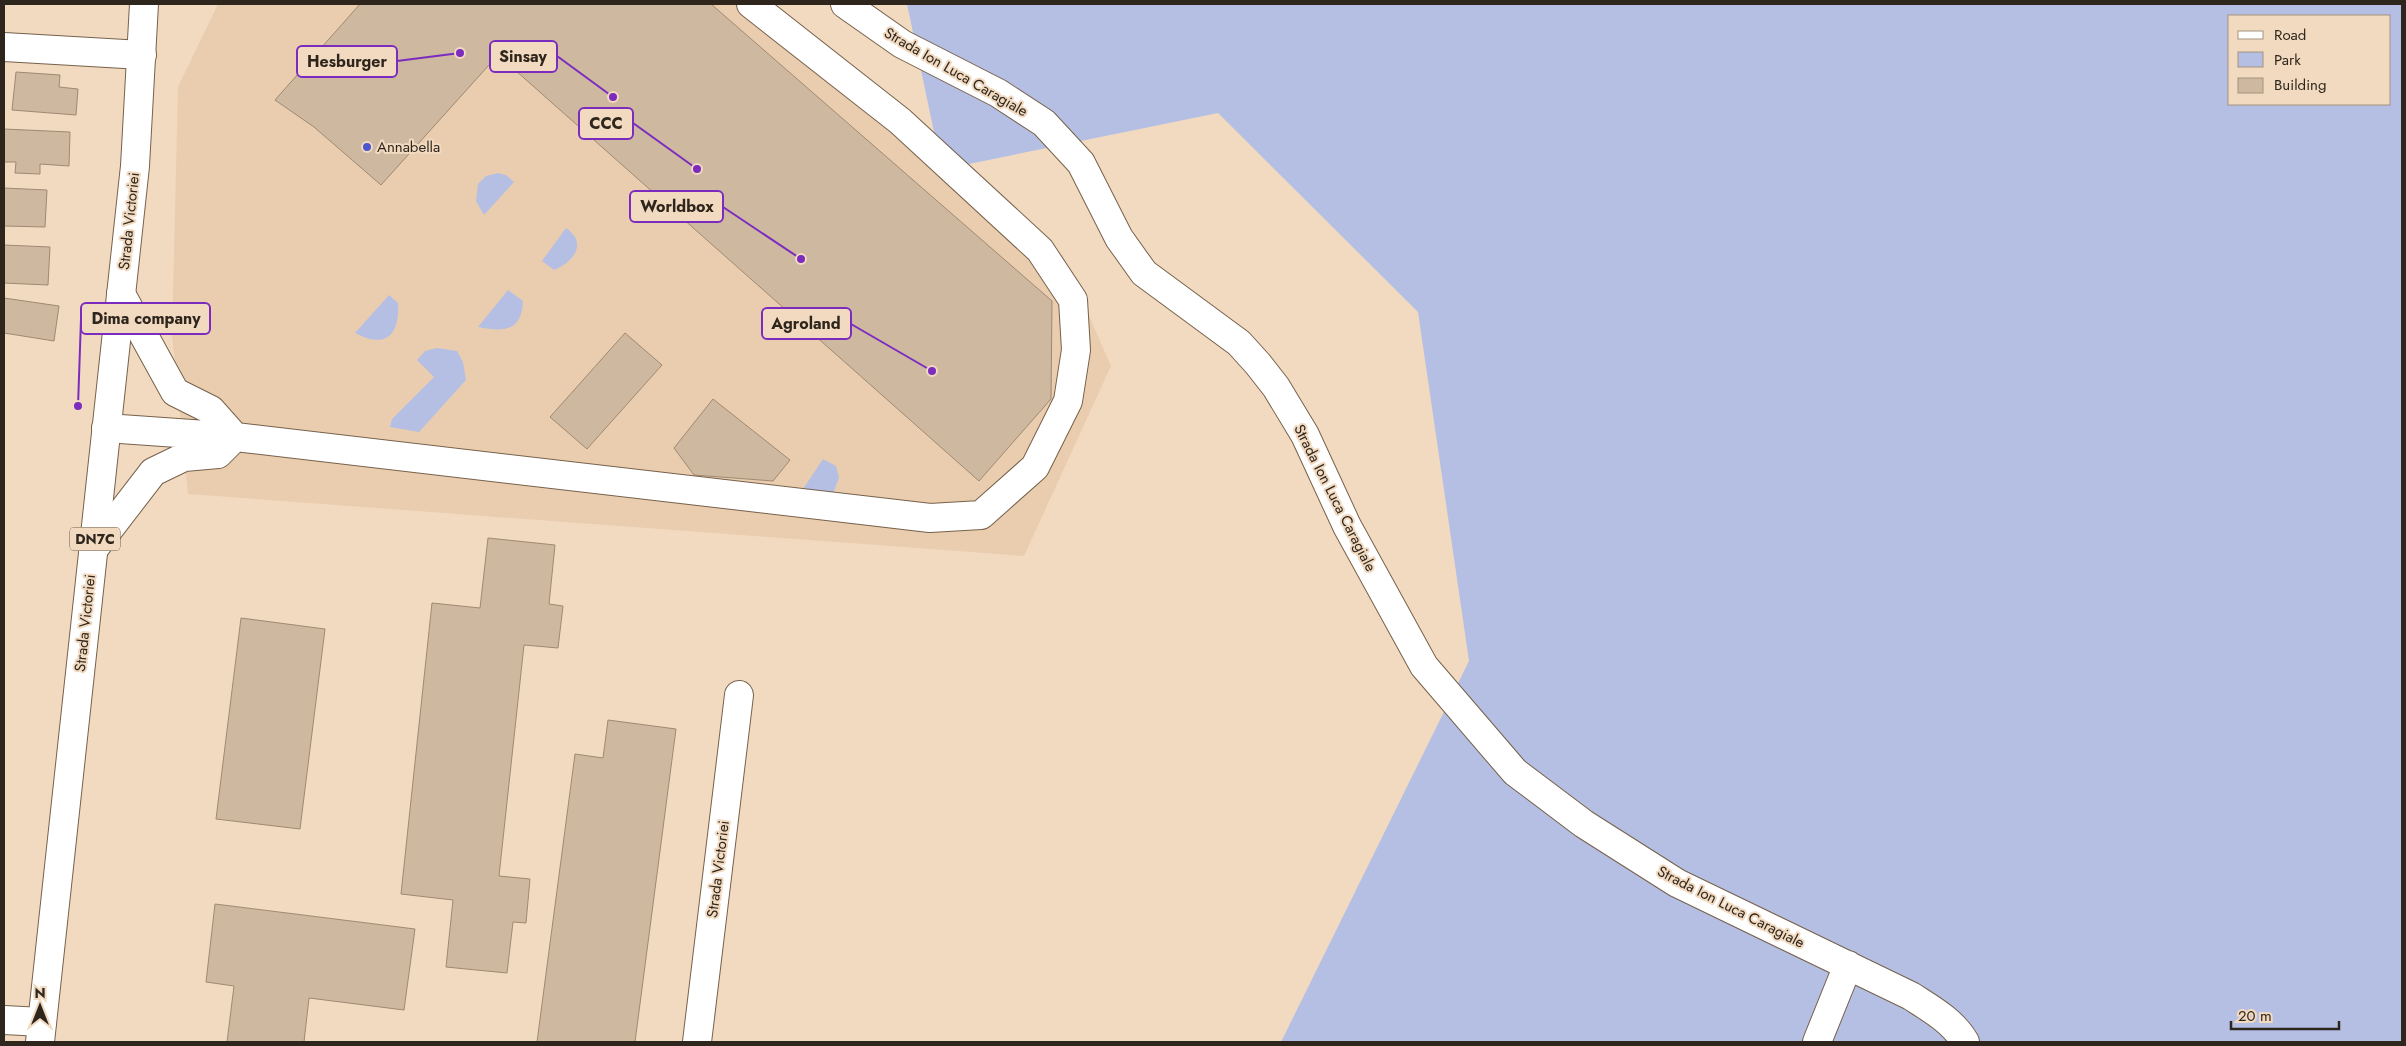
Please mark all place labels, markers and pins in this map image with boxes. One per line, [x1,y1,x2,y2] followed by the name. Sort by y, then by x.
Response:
[490,41,557,72] callout: Sinsay
[297,46,397,77] callout: Hesburger
[579,108,633,139] callout: CCC
[377,136,440,158] place label: Annabella
[361,141,373,153] marker: Annabella
[630,191,723,222] callout: Worldbox
[81,303,210,334] callout: Dima company
[762,308,851,339] callout: Agroland

